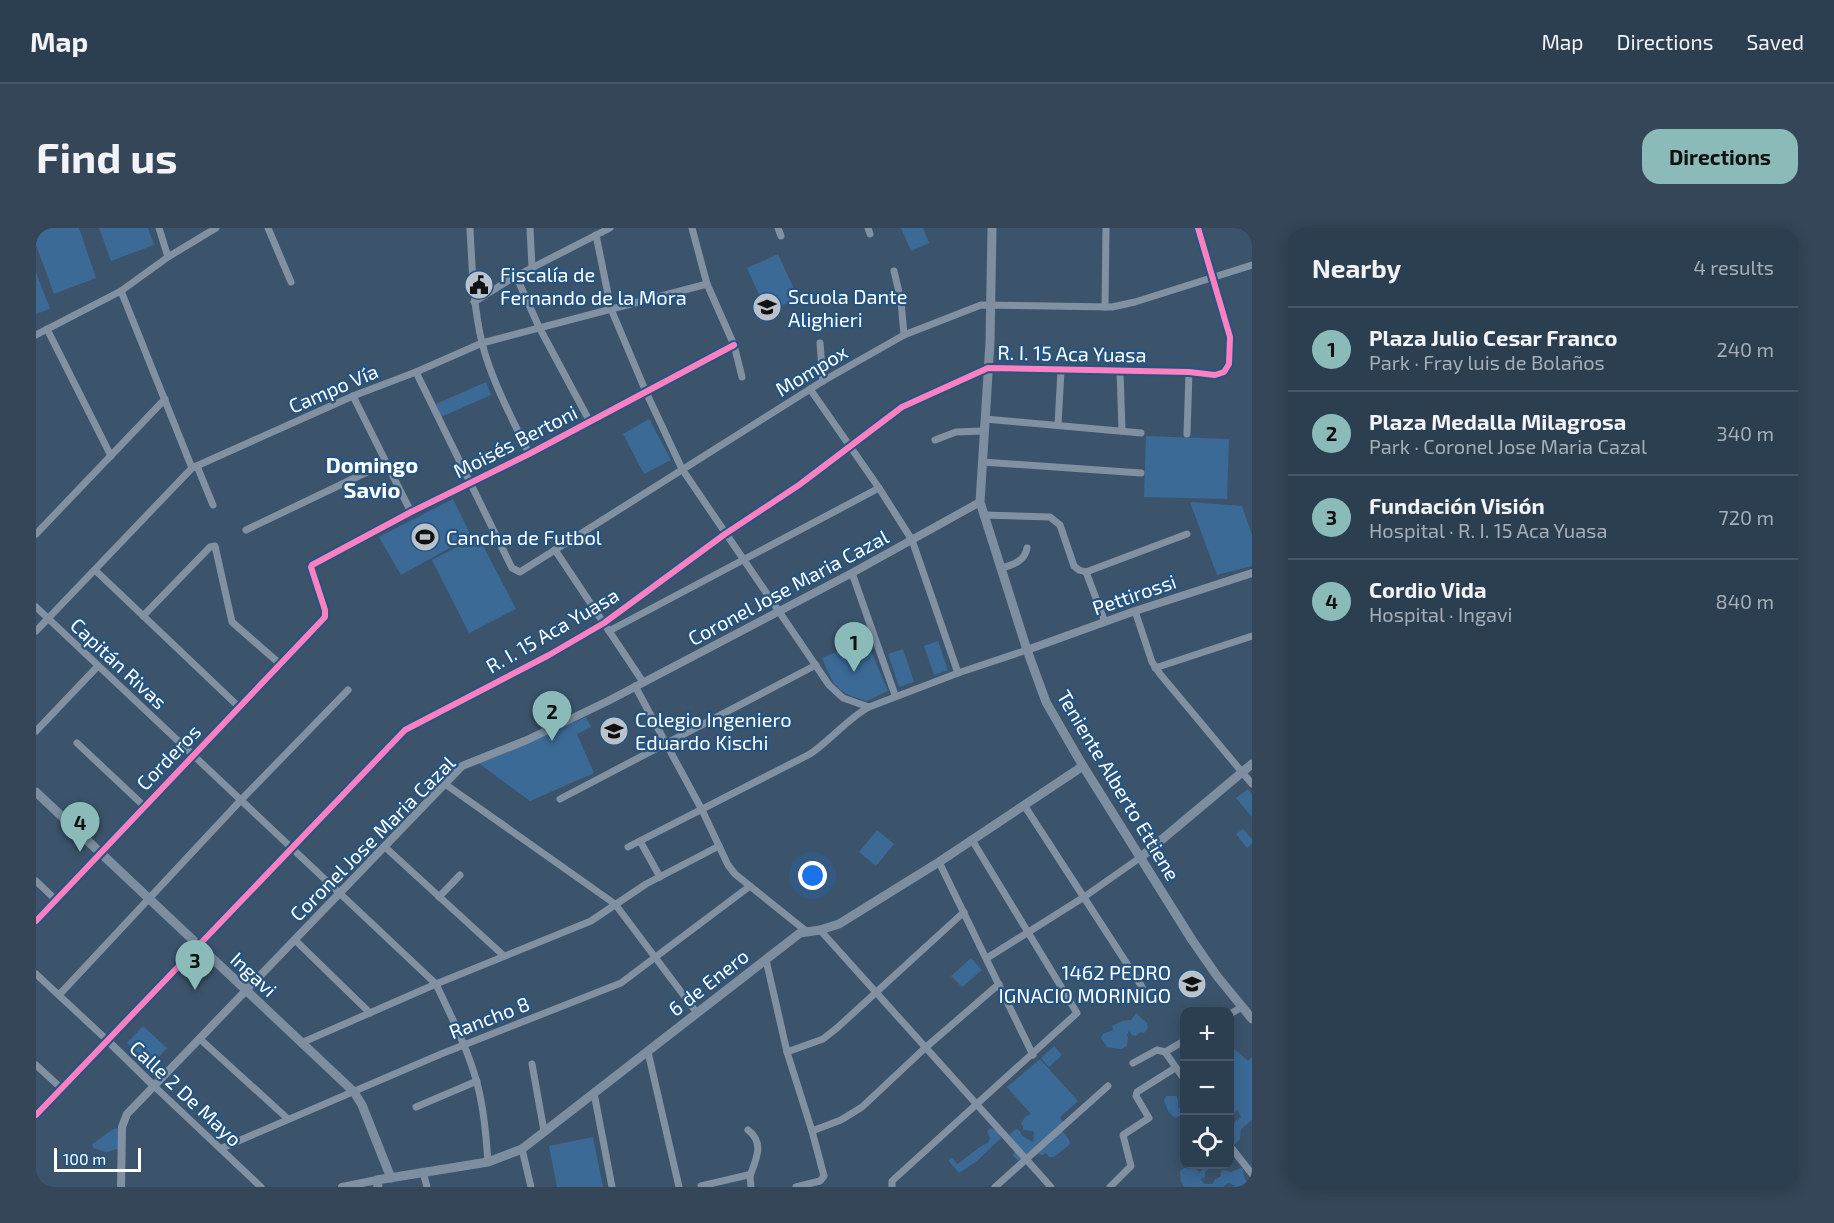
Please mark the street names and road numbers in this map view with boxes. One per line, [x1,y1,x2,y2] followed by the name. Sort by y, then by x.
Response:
[771,339,852,401] street label: Mompox
[997,340,1147,366] street label: R. I. 15 Aca Yuasa
[285,358,381,418] street label: Campo Vía
[449,399,581,483] street label: Moisés Bertoni
[684,524,892,650] street label: Coronel Jose Maria Cazal
[1089,568,1179,620] street label: Pettirossi
[481,582,623,678] street label: R. I. 15 Aca Yuasa
[66,612,172,714] street label: Capitán Rivas
[1053,685,1185,885] street label: Teniente Alberto Ettiene
[131,719,205,795] street label: Corderos
[284,750,460,926] street label: Coronel Jose Maria Cazal
[663,943,753,1021] street label: 6 de Enero
[226,947,282,1001] street label: Ingavi
[445,991,533,1043] street label: Rancho 8
[125,1035,247,1151] street label: Calle 2 De Mayo

